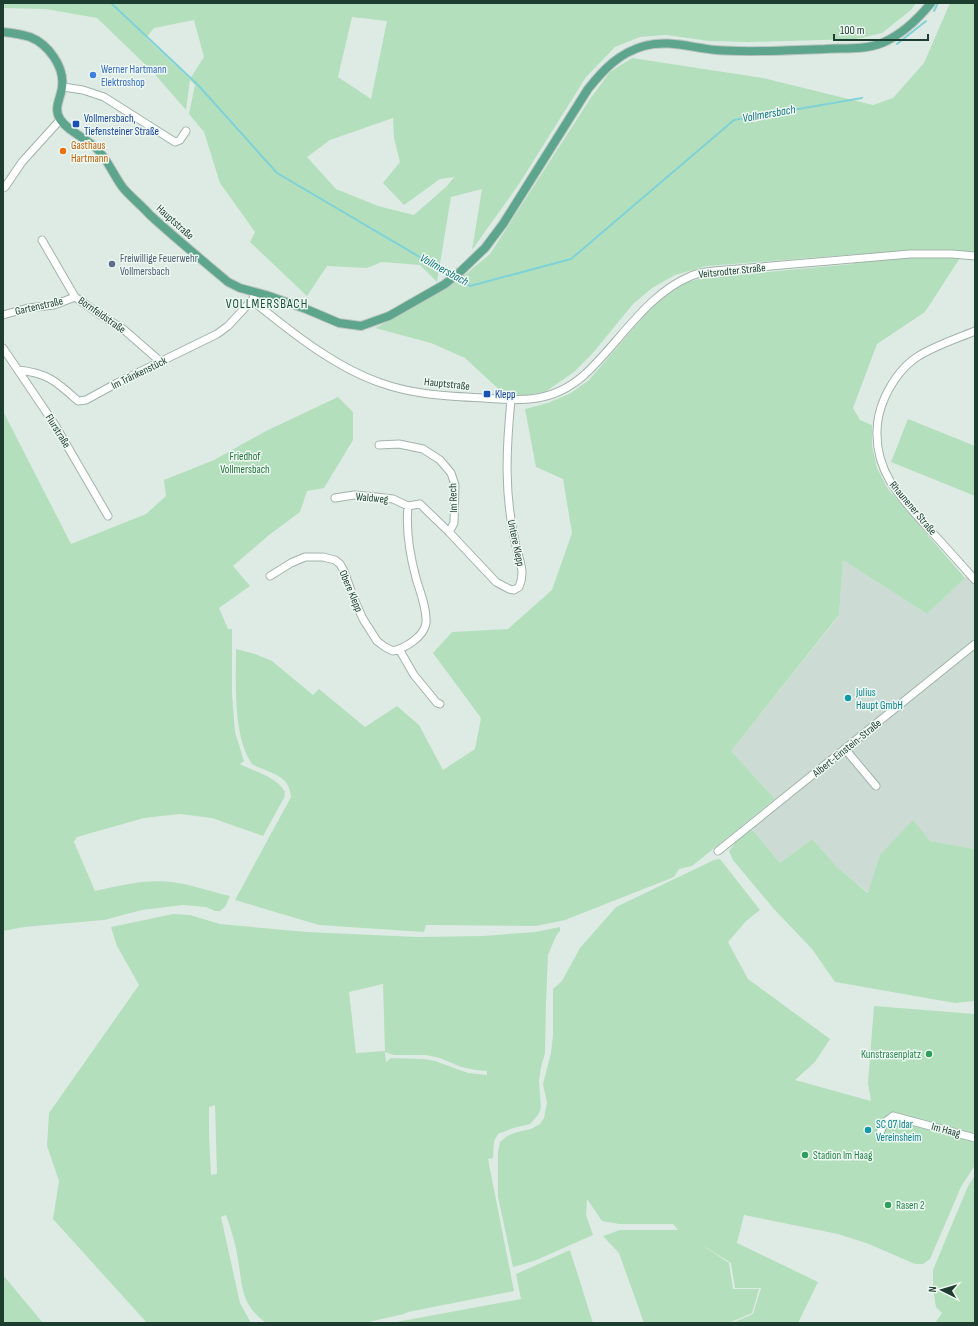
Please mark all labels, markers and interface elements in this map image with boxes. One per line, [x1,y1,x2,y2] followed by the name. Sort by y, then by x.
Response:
[834,16,928,42] scale bar
[840,23,865,38] text: 100 m
[101,63,167,89] place label: Werner Hartmann Elektroshop
[88,70,98,80] marker: Werner Hartmann Elektroshop
[741,102,797,126] water label: Vollmersbach
[84,112,159,138] place label: Vollmersbach, Tiefensteiner Straße
[71,119,81,129] marker: Vollmersbach, Tiefensteiner Straße
[71,139,108,165] place label: Gasthaus Hartmann
[58,146,68,156] marker: Gasthaus Hartmann
[154,202,196,242] street label: Hauptstraße
[417,251,471,289] water label: Vollmersbach
[120,252,198,278] place label: Freiwillige Feuerwehr Vollmersbach
[107,259,117,269] marker: Freiwillige Feuerwehr Vollmersbach
[698,261,766,281] street label: Veitsrodter Straße
[14,294,64,318] street label: Gartenstraße
[76,294,128,336] street label: Bornfeldstraße
[226,296,308,312] district label: VOLLMERSBACH
[109,354,170,392] street label: Im Tränkenstück
[424,375,470,393] street label: Hauptstraße
[495,388,516,401] place label: Klepp
[482,389,492,399] marker: Klepp
[43,412,73,450] street label: Flurstraße
[220,450,270,476] park label: Friedhof Vollmersbach
[887,479,939,537] street label: Rhaunener Straße
[446,483,460,513] street label: Im Rech
[355,490,389,506] street label: Waldweg
[505,518,527,568] street label: Untere Klepp
[336,568,366,614] street label: Obere Klepp
[855,686,903,712] place label: Julius Haupt GmbH
[843,693,853,703] marker: Julius Haupt GmbH
[809,716,884,780] street label: Albert-Einstein-Straße
[861,1048,921,1061] place label: Kunstrasenplatz
[924,1049,934,1059] marker: Kunstrasenplatz
[876,1118,921,1144] place label: SC 07 Idar Vereinsheim
[930,1120,963,1140] street label: Im Haag
[863,1125,873,1135] marker: SC 07 Idar Vereinsheim
[813,1149,873,1162] place label: Stadion Im Haag
[800,1150,810,1160] marker: Stadion Im Haag
[896,1199,925,1212] place label: Rasen 2
[883,1200,893,1210] marker: Rasen 2
[922,1270,962,1310] north arrow
[926,1286,939,1293] text: N

